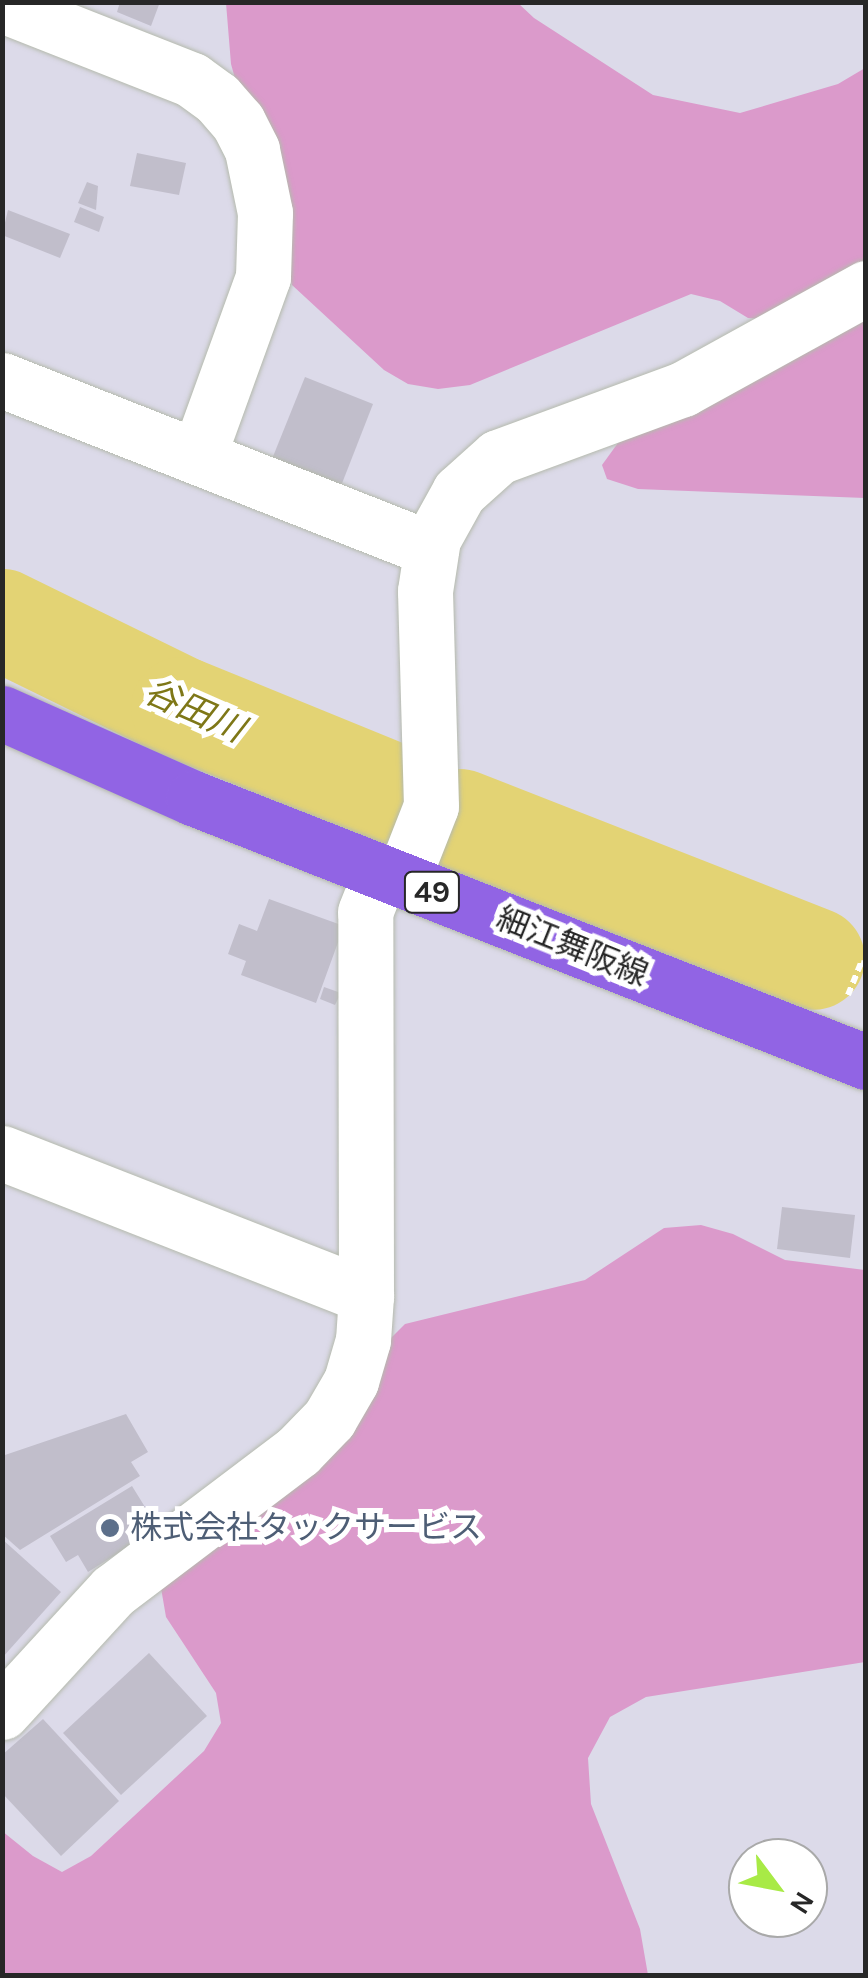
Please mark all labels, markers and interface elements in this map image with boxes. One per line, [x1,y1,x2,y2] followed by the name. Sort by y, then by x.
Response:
[137,670,251,752] water label: 谷田川
[402,867,462,917] road number: 49
[491,899,653,995] street label: 細江舞阪線
[130,1509,482,1547] place label: 株式会社タックサービス
[99,1517,121,1539] marker: 株式会社タックサービス
[728,1838,828,1938] north arrow
[783,1886,821,1920] text: N

